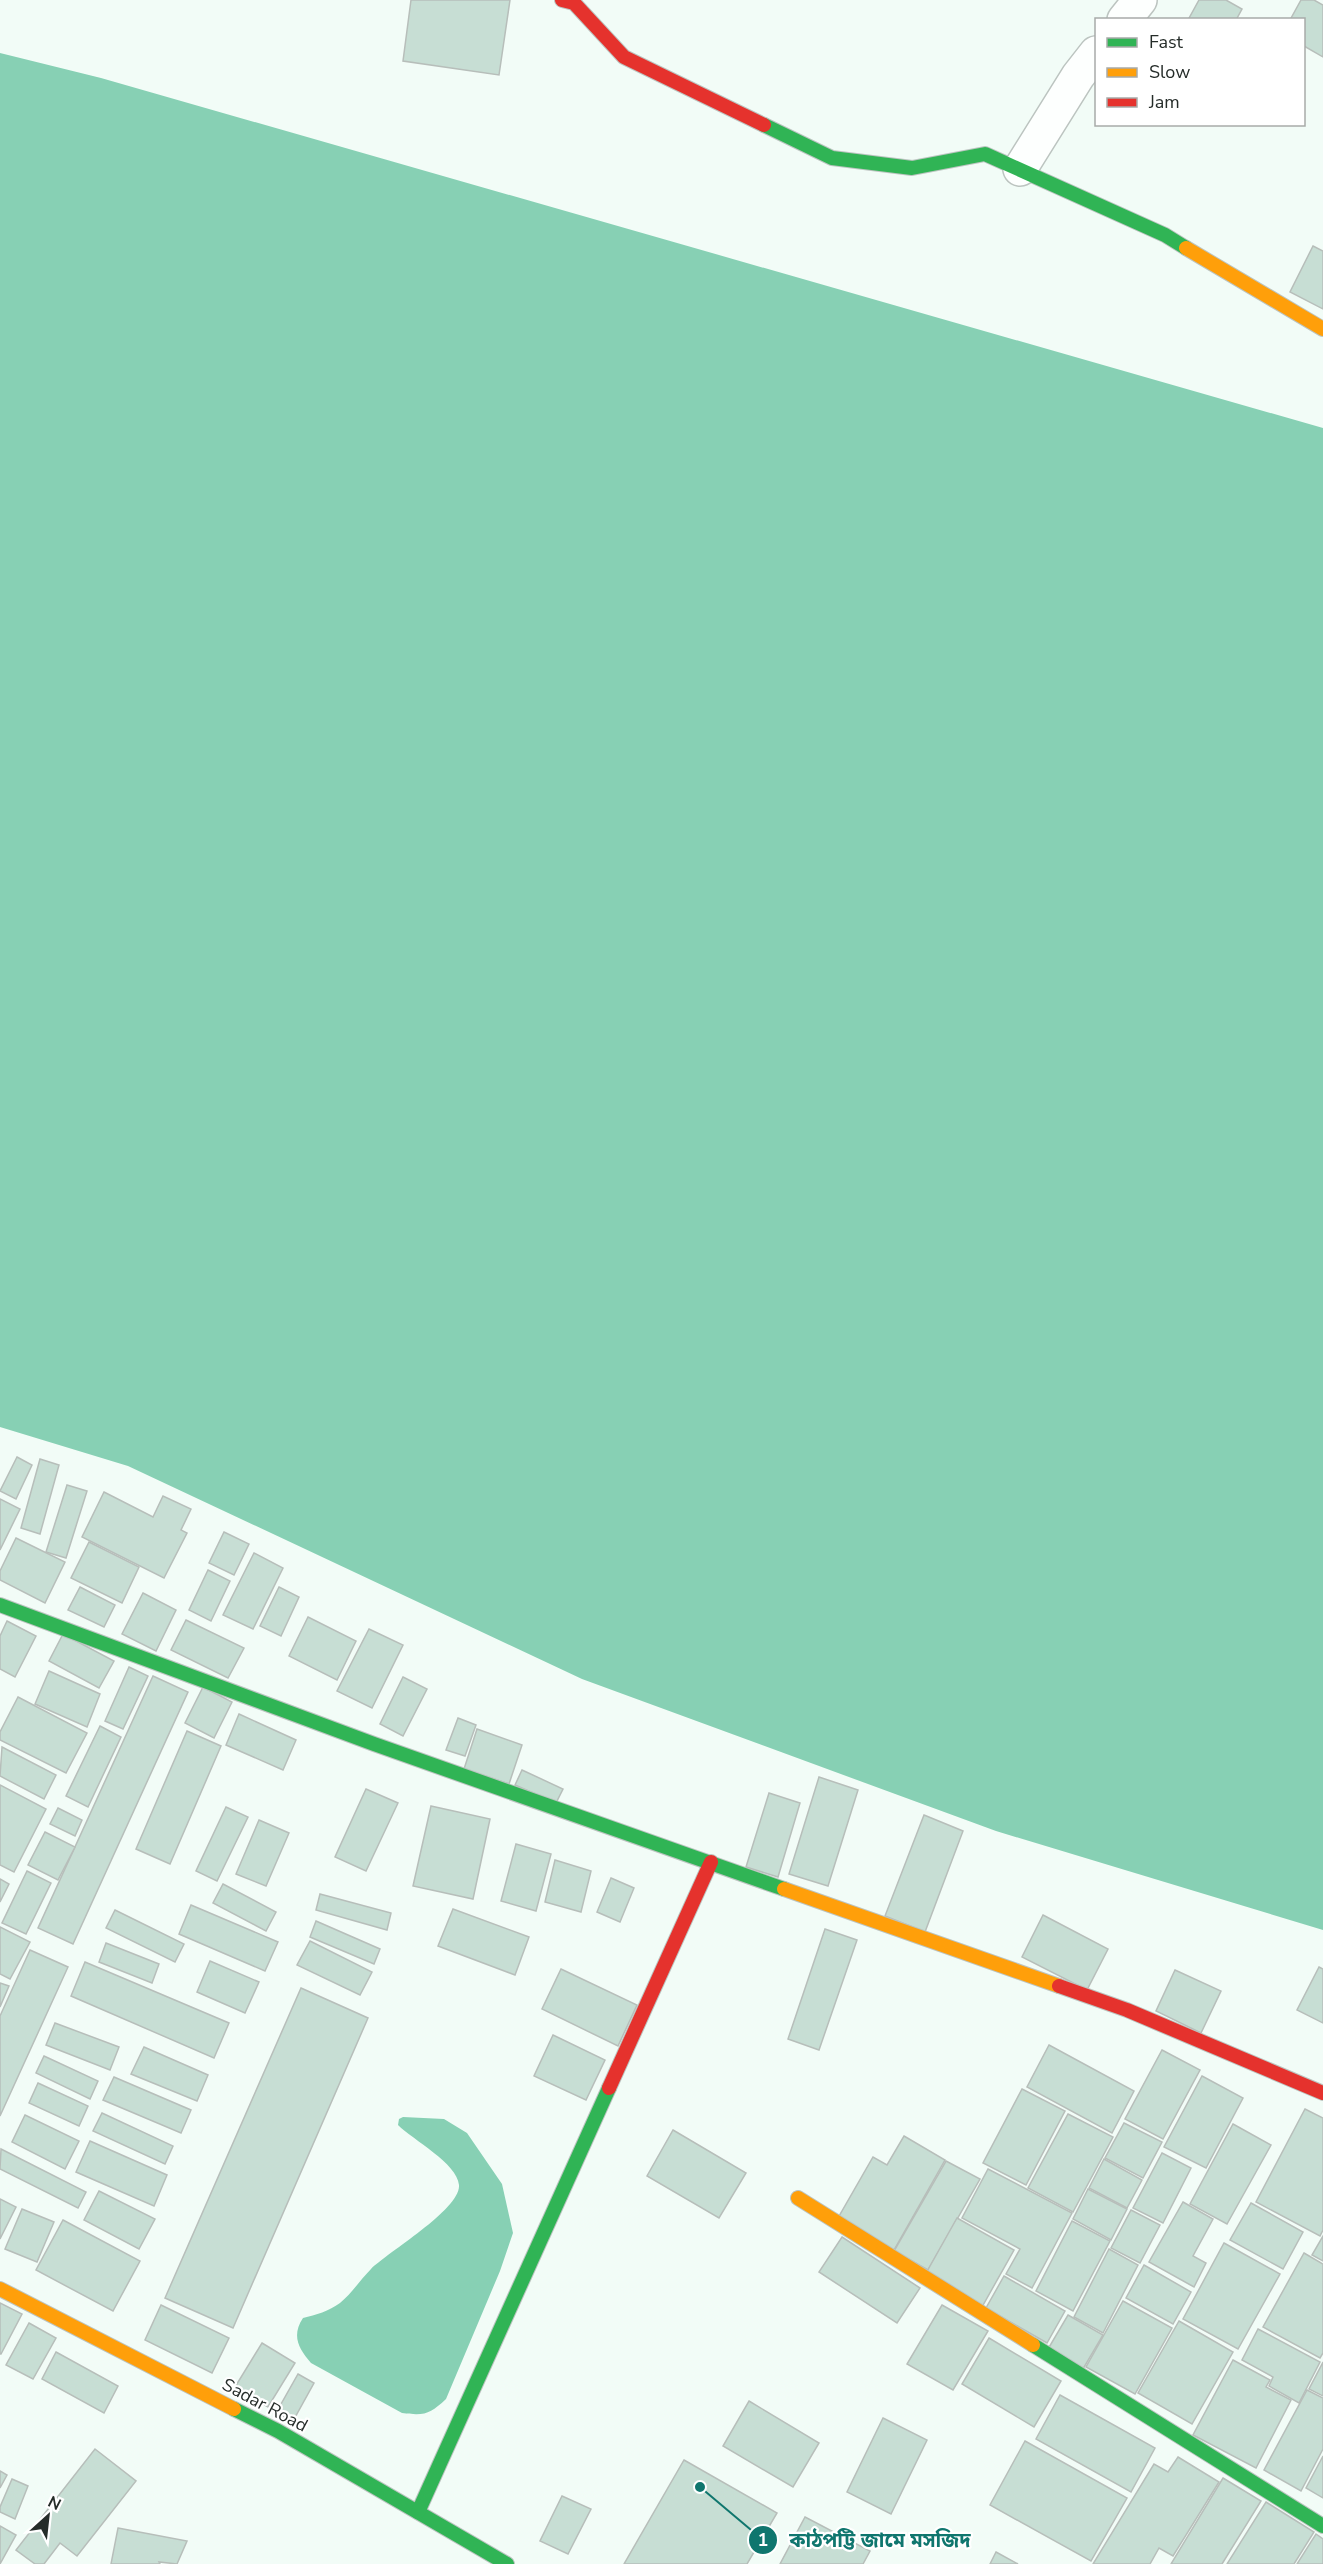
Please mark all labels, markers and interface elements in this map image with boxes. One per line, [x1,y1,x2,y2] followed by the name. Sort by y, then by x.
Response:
[1095,18,1305,126] legend
[1149,30,1184,54] text: Fast
[1149,60,1190,84] text: Slow
[1148,90,1180,114] text: Jam
[218,2372,312,2438] street label: Sadar Road
[18,2486,78,2546] north arrow
[44,2491,65,2516] text: N
[748,2521,983,2559] callout: কাঠপট্টি জামে মসজিদ
[788,2527,971,2554] text: কাঠপট্টি জামে মসজিদ
[758,2528,768,2552] text: 1

